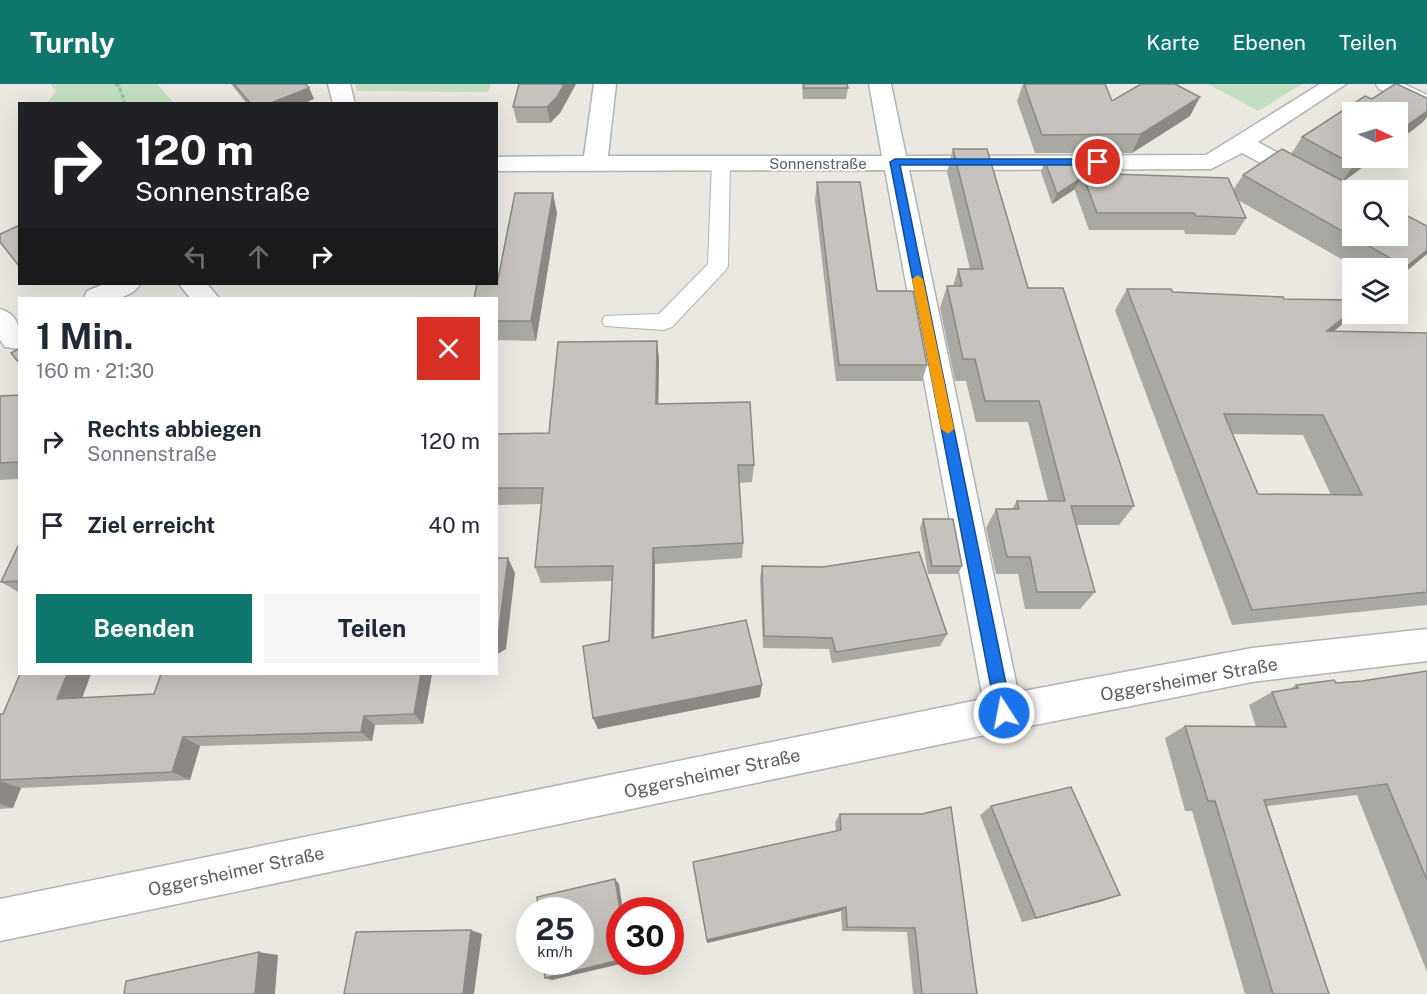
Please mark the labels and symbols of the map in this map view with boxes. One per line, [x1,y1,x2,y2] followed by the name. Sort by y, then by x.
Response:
[1342,102,1408,168] north arrow
[1072,136,1123,187] pin
[769,155,867,172] street label: Sonnenstraße
[1099,653,1279,705] street label: Oggersheimer Straße
[972,681,1036,745] position arrow
[622,744,802,802] street label: Oggersheimer Straße
[146,842,326,900] street label: Oggersheimer Straße
[606,897,684,975] speed limit sign: 30

